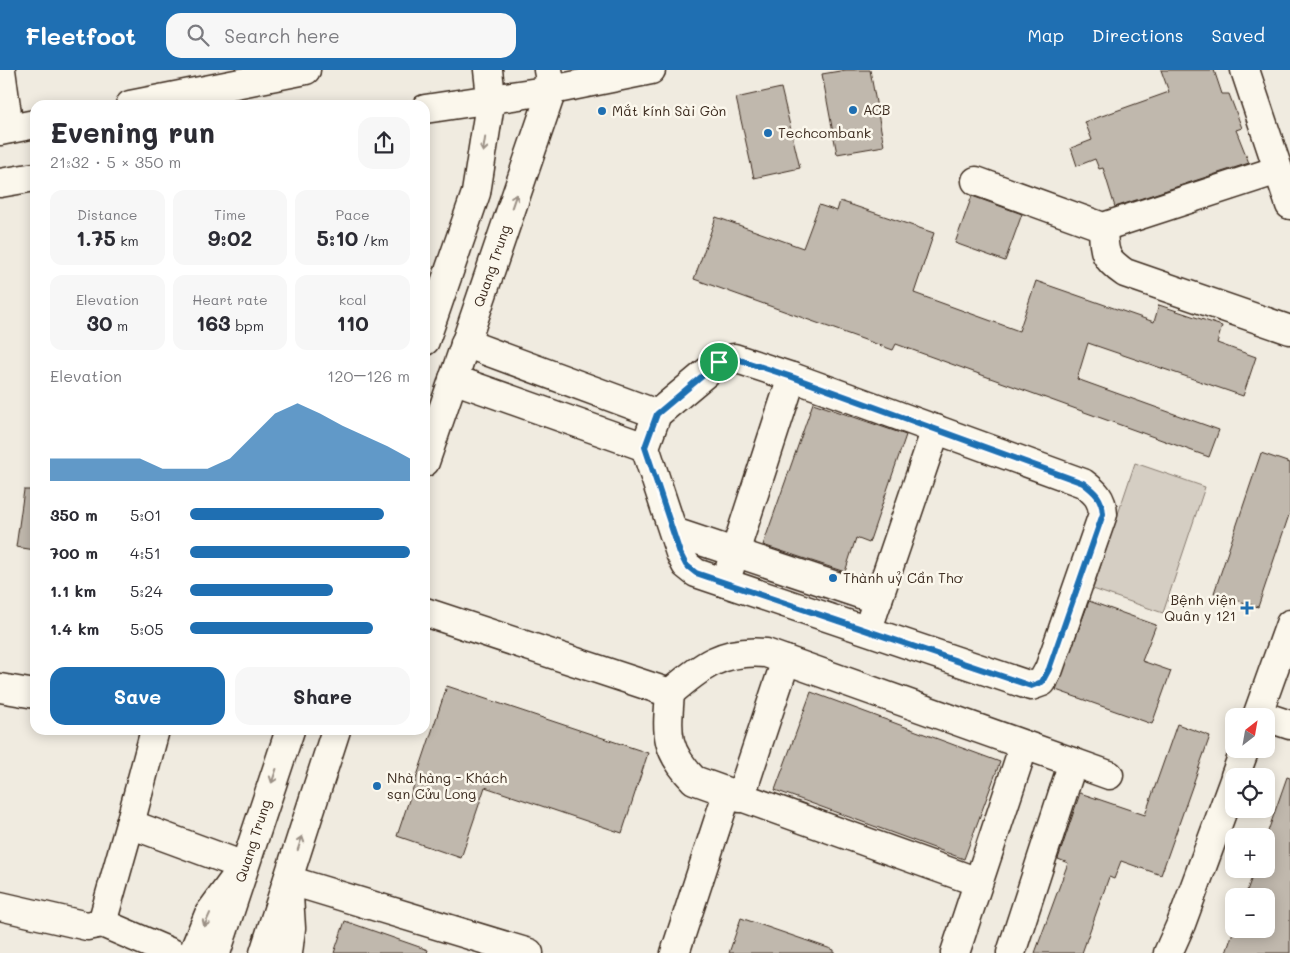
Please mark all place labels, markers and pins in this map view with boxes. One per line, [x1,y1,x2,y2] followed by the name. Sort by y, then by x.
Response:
[863,100,891,119] place label: ACB
[612,101,726,120] place label: Mắt kính Sài Gòn
[847,104,859,116] marker: ACB
[596,105,608,117] marker: Mắt kính Sài Gòn
[778,123,871,142] place label: Techcombank
[762,127,774,139] marker: Techcombank
[698,341,740,383] pin
[843,568,963,587] place label: Thành uỷ Cần Thơ
[827,572,839,584] marker: Thành uỷ Cần Thơ
[1164,590,1236,625] place label: Bệnh viện Quân y 121
[1240,601,1254,615] marker: Bệnh viện Quân y 121
[387,768,507,803] place label: Nhà hàng - Khách sạn Cửu Long
[371,780,383,792] marker: Nhà hàng - Khách sạn Cửu Long

